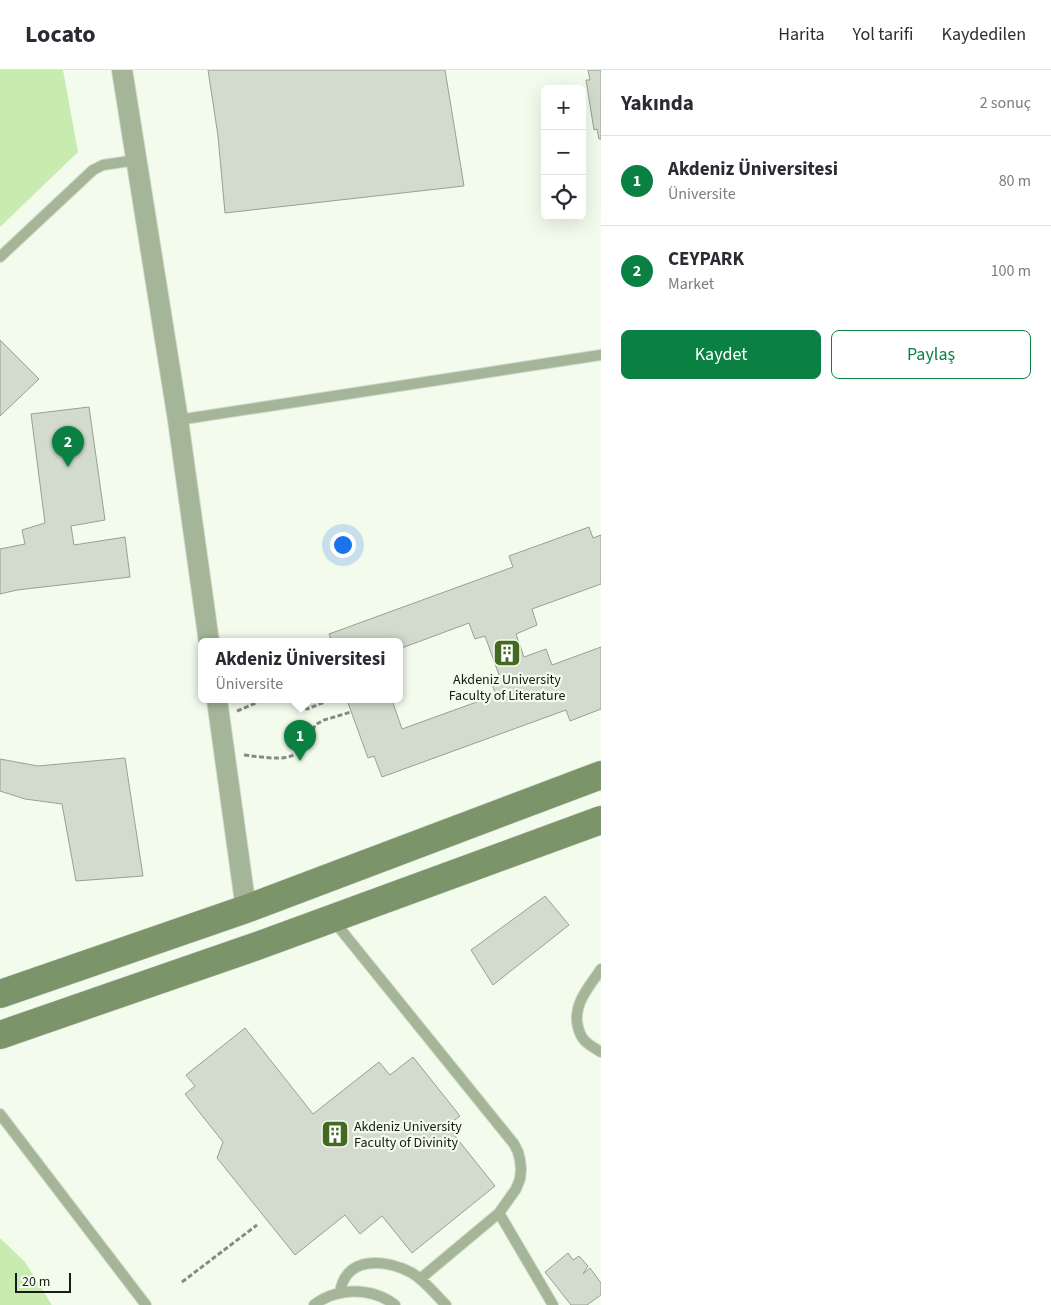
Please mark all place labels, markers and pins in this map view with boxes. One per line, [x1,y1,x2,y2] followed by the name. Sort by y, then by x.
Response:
[52,426,84,467] pin: 2
[492,638,522,668] building icon: Akdeniz University Faculty of Literature
[449,670,565,706] place label: Akdeniz University Faculty of Literature
[284,720,316,761] pin: 1
[354,1117,462,1153] place label: Akdeniz University Faculty of Divinity
[320,1119,350,1149] building icon: Akdeniz University Faculty of Divinity

